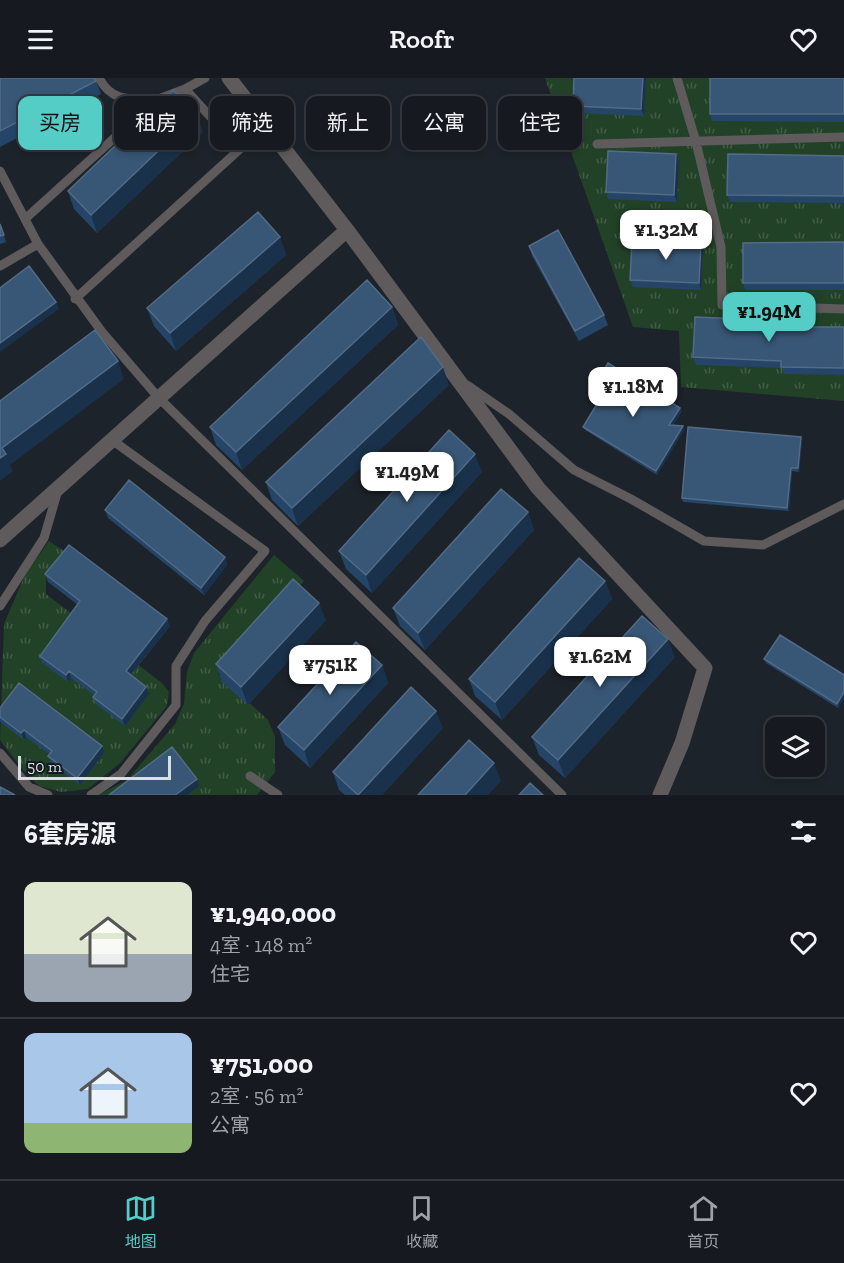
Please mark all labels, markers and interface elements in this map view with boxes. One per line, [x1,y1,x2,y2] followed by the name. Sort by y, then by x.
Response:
[24,23,57,56] icon: menu
[389,23,455,55] text: Roofr
[787,23,820,56] icon: heart
[18,96,102,150] chip: 买房
[114,96,198,150] chip: 租房
[210,96,294,150] chip: 筛选
[306,96,390,150] chip: 新上
[402,96,486,150] chip: 公寓
[498,96,582,150] chip: 住宅
[617,210,715,261] pin: ¥1.32M
[634,217,698,241] text: ¥1.32M
[720,292,818,343] pin: ¥1.94M
[737,299,801,323] text: ¥1.94M
[584,367,682,418] pin: ¥1.18M
[602,374,664,398] text: ¥1.18M
[358,452,456,503] pin: ¥1.49M
[375,459,439,483] text: ¥1.49M
[551,637,649,688] pin: ¥1.62M
[568,644,632,668] text: ¥1.62M
[288,645,372,696] pin: ¥751K
[303,652,357,676] text: ¥751K
[765,717,825,777] map controls
[765,717,825,777] button: layers
[18,753,171,780] scale bar
[27,757,62,776] text: 50 m
[787,815,820,848] icon: filters
[24,818,116,850] text: 6套房源
[210,897,336,929] text: ¥1,940,000
[72,906,144,978] icon: home
[787,926,820,959] icon: heart
[210,933,312,957] text: 4室 · 148 m²
[210,962,250,986] text: 住宅
[210,1048,313,1080] text: ¥751,000
[72,1057,144,1129] icon: home
[787,1077,820,1110] icon: heart
[210,1084,303,1108] text: 2室 · 56 m²
[210,1113,250,1137] text: 公寓
[124,1192,157,1252] tab: 地图
[405,1192,438,1252] tab: 收藏
[687,1192,720,1252] tab: 首页

